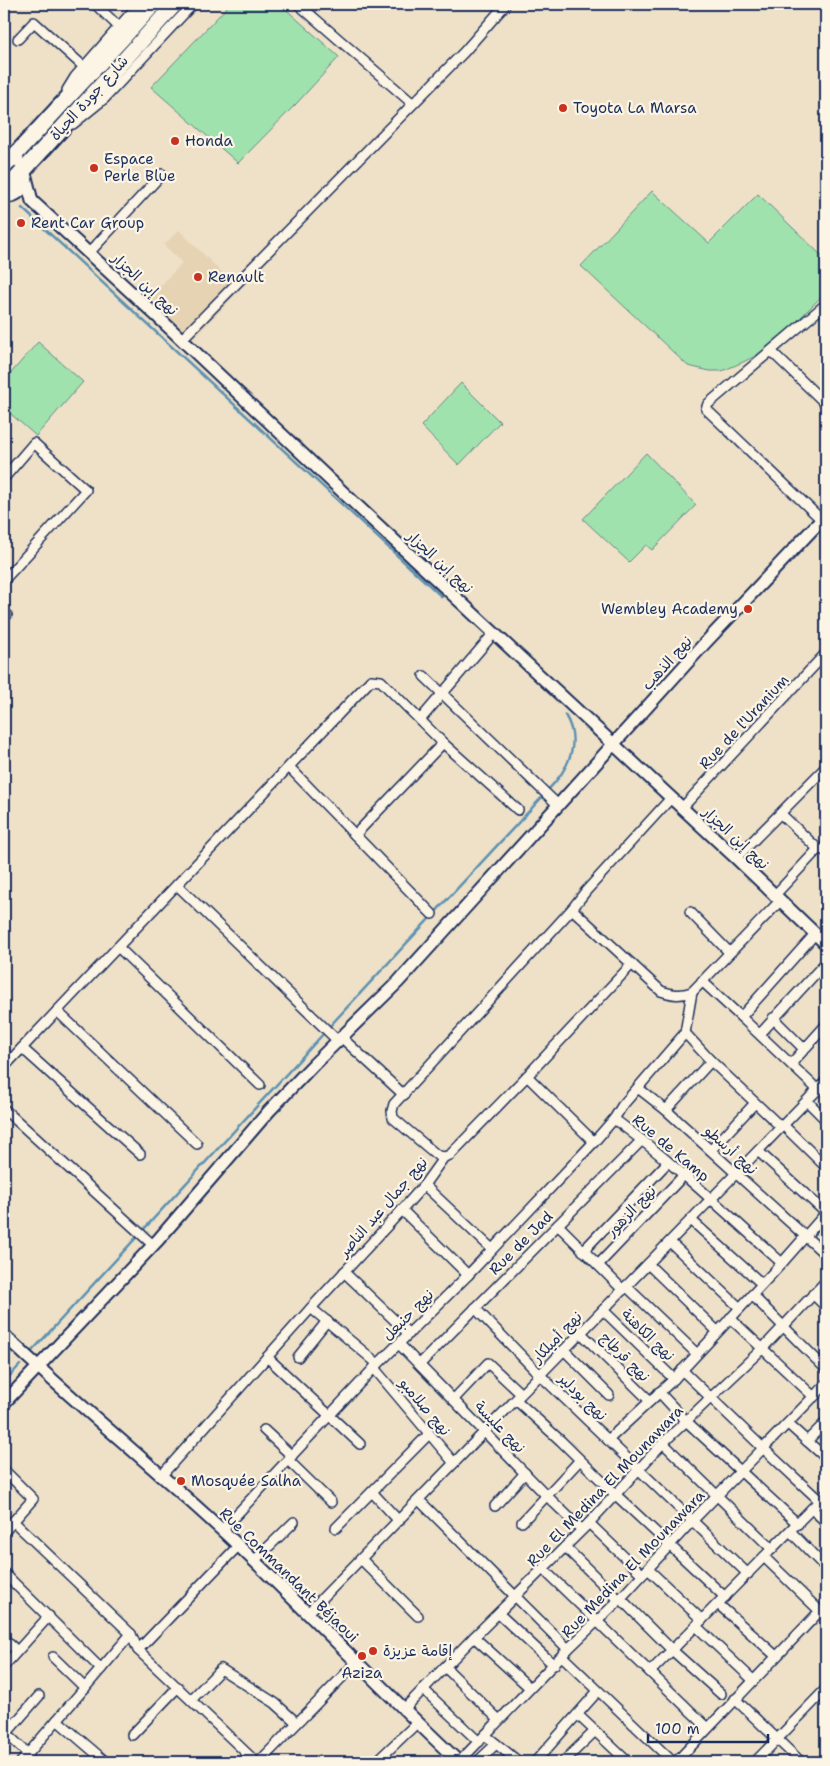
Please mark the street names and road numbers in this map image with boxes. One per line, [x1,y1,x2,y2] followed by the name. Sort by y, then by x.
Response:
[45,51,133,145] street label: شارع جودة الحياة
[107,247,183,320] street label: نهج إبن الجزار
[402,525,478,598] street label: نهج إبن الجزار
[637,632,697,694] street label: نهج الذهب
[695,670,793,774] street label: Rue de l'Uranium
[698,801,774,874] street label: نهج إبن الجزار
[628,1110,714,1186] street label: Rue de Kamp
[699,1120,762,1179] street label: نهج أرسطو
[333,1153,432,1262] street label: نهج جمال عبد الناصر
[601,1181,661,1242] street label: نهج الزهور
[485,1206,558,1279] street label: Rue de Jad
[378,1285,438,1345] street label: نهج حنبعل
[617,1305,679,1365] street label: نهج الكاهنة
[527,1307,587,1368] street label: نهج أميلكار
[596,1328,654,1386] street label: نهج قرطاج
[553,1368,612,1425] street label: نهج بودلير
[394,1373,455,1440] street label: نهج صلامبو
[470,1397,530,1457] street label: نهج عليسة
[522,1401,688,1571] street label: Rue El Medina El Mounawara
[557,1485,709,1642] street label: Rue Medina El Mounawara
[215,1503,363,1647] street label: Rue Commandant Béjaoui

